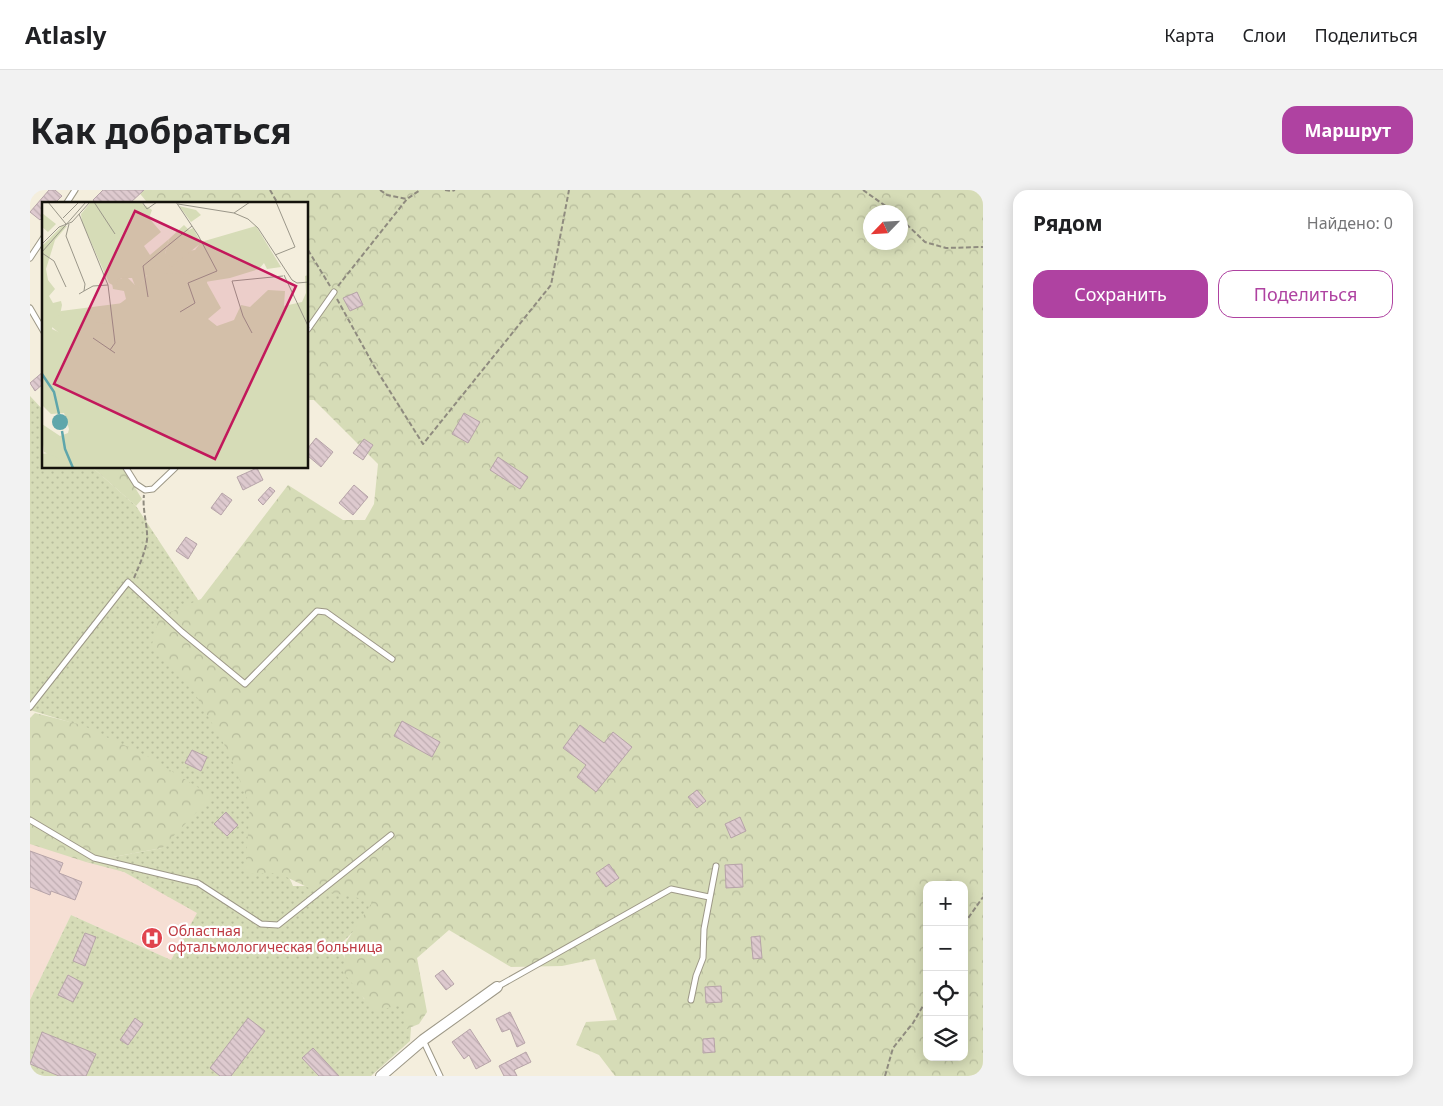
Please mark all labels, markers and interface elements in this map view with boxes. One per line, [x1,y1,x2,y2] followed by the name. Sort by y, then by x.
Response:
[25,18,106,51] text: Atlasly
[1164,23,1214,47] text: Карта
[1242,23,1286,47] text: Слои
[1314,23,1418,47] text: Поделиться
[1282,106,1413,154] button: Маршрут
[30,107,292,154] text: Как добраться
[42,202,309,469] inset map
[863,205,908,250] north arrow
[1033,209,1103,237] text: Рядом
[1307,212,1393,234] text: Найдено: 0
[1033,270,1208,318] button: Сохранить
[1218,270,1393,318] button: Поделиться
[923,881,968,1061] map controls
[923,881,968,926] button: +
[168,921,383,956] place label: Областная офтальмологическая больница
[140,926,164,950] hospital icon: Областная офтальмологическая больница
[923,926,968,971] button: −
[923,971,968,1016] button: locate
[923,1016,968,1061] button: layers

